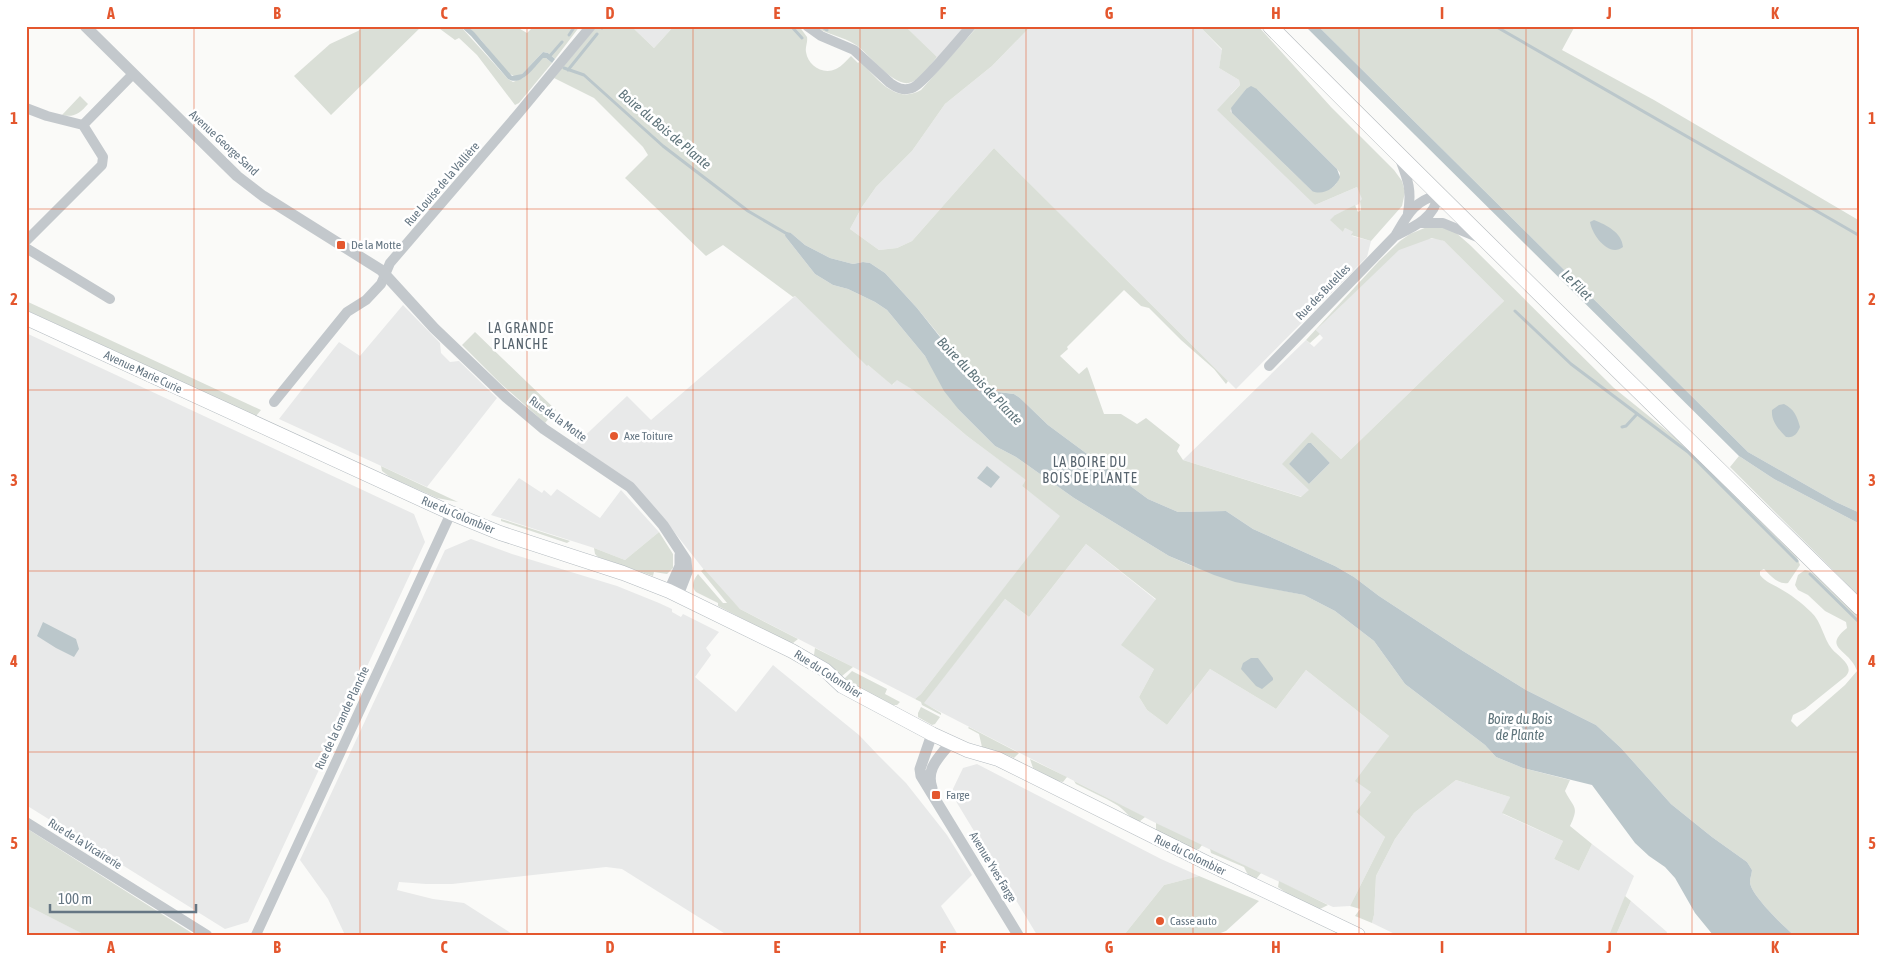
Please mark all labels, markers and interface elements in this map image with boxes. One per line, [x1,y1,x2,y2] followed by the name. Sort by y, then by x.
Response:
[106,4,115,22] text: A
[273,4,281,22] text: B
[440,4,448,22] text: C
[606,4,615,22] text: D
[774,4,781,22] text: E
[940,4,947,22] text: F
[1105,4,1114,22] text: G
[1271,4,1281,22] text: H
[1440,4,1444,22] text: I
[1605,4,1612,22] text: J
[1771,4,1779,22] text: K
[615,86,715,172] water label: Boire du Bois de Plante
[186,107,262,179] street label: Avenue George Sand
[10,109,18,127] text: 1
[1868,109,1876,127] text: 1
[402,139,482,229] street label: Rue Louise de la Vallière
[351,238,401,252] place label: De la Motte
[335,239,347,251] marker: De la Motte
[1293,261,1353,323] street label: Rue des Butelles
[1558,266,1596,304] water label: Le Filet
[10,290,18,308] text: 2
[1868,290,1876,308] text: 2
[488,320,554,352] district label: LA GRANDE PLANCHE
[934,334,1026,428] water label: Boire du Bois de Plante
[102,348,184,396] street label: Avenue Marie Curie
[526,393,590,445] street label: Rue de la Motte
[624,429,673,443] place label: Axe Toiture
[608,430,620,442] marker: Axe Toiture
[1042,454,1138,486] district label: LA BOIRE DU BOIS DE PLANTE
[10,471,18,489] text: 3
[1868,471,1876,489] text: 3
[419,493,497,537] street label: Rue du Colombier
[792,647,865,701] street label: Rue du Colombier
[9,652,18,670] text: 4
[1867,652,1876,670] text: 4
[312,664,372,772] street label: Rue de la Grande Planche
[1487,711,1553,743] water label: Boire du Bois de Plante
[946,788,970,802] place label: Farge
[930,789,942,801] marker: Farge
[46,816,124,872] street label: Rue de la Vicairerie
[966,829,1020,905] street label: Avenue Yves Farge
[1152,832,1228,879] street label: Rue du Colombier
[10,834,18,852] text: 5
[1868,834,1876,852] text: 5
[50,881,196,913] scale bar
[58,890,92,907] text: 100 m
[1170,914,1217,928] place label: Casse auto
[1154,915,1166,927] marker: Casse auto
[106,938,115,956] text: A
[273,938,281,956] text: B
[440,938,448,956] text: C
[606,938,615,956] text: D
[774,938,781,956] text: E
[940,938,947,956] text: F
[1105,938,1114,956] text: G
[1271,938,1281,956] text: H
[1440,938,1444,956] text: I
[1605,938,1612,956] text: J
[1771,938,1779,956] text: K

